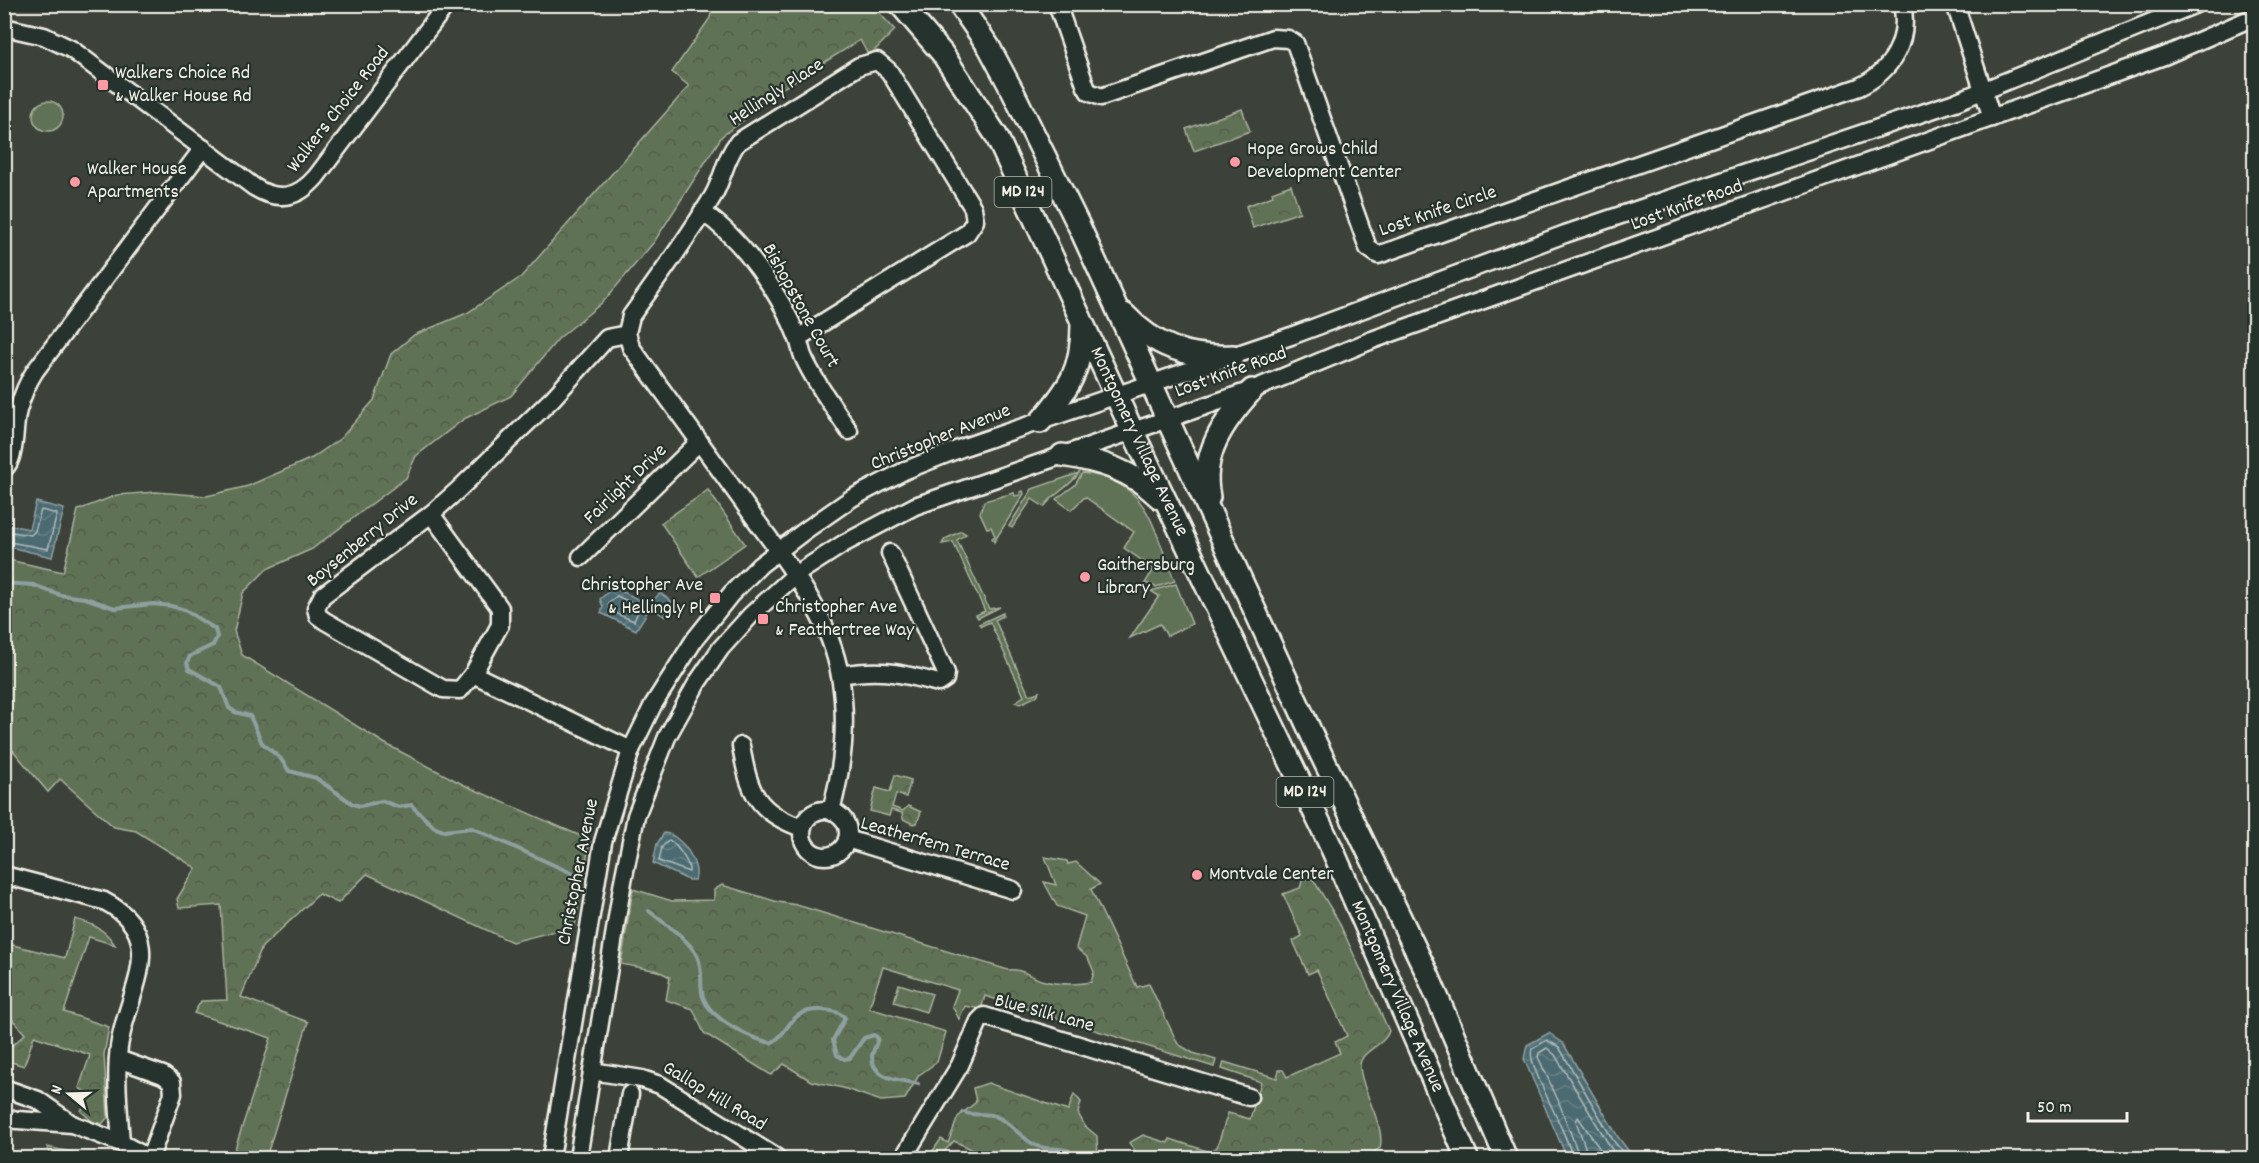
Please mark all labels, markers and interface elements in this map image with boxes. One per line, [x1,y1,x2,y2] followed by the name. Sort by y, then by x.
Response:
[281,41,397,179] street label: Walkers Choice Road
[724,52,830,134] street label: Hellingly Place
[115,60,252,111] place label: Walkers Choice Rd & Walker House Rd
[96,78,110,92] marker: Walkers Choice Rd & Walker House Rd
[1247,136,1402,187] place label: Hope Grows Child Development Center
[1228,155,1242,169] marker: Hope Grows Child Development Center
[87,156,187,207] place label: Walker House Apartments
[1627,173,1747,239] street label: Lost Knife Road
[68,175,82,189] marker: Walker House Apartments
[994,177,1052,207] road number: MD 124
[1375,179,1501,245] street label: Lost Knife Circle
[754,239,846,373] street label: Bishopstone Court
[1171,340,1291,406] street label: Lost Knife Road
[1082,342,1195,542] street label: Montgomery Village Avenue
[867,397,1015,479] street label: Christopher Avenue
[578,438,674,532] street label: Fairlight Drive
[301,487,425,595] street label: Boysenberry Drive
[1097,552,1195,603] place label: Gaithersburg Library
[1078,570,1092,584] marker: Gaithersburg Library
[581,572,703,623] place label: Christopher Ave & Hellingly Pl
[708,591,722,605] marker: Christopher Ave & Hellingly Pl
[775,594,915,645] place label: Christopher Ave & Feathertree Way
[756,612,770,626] marker: Christopher Ave & Feathertree Way
[1276,777,1334,807] road number: MD 124
[551,796,607,948] street label: Christopher Avenue
[857,810,1013,880] street label: Leatherfern Terrace
[1209,861,1334,889] place label: Montvale Center
[1190,868,1204,882] marker: Montvale Center
[1342,896,1451,1097] street label: Montgomery Village Avenue
[991,987,1097,1041] street label: Blue Silk Lane
[657,1055,771,1139] street label: Gallop Hill Road
[39,1064,99,1124] north arrow
[45,1082,69,1097] text: N
[2028,1085,2127,1123] scale bar
[2037,1096,2072,1121] text: 50 m

